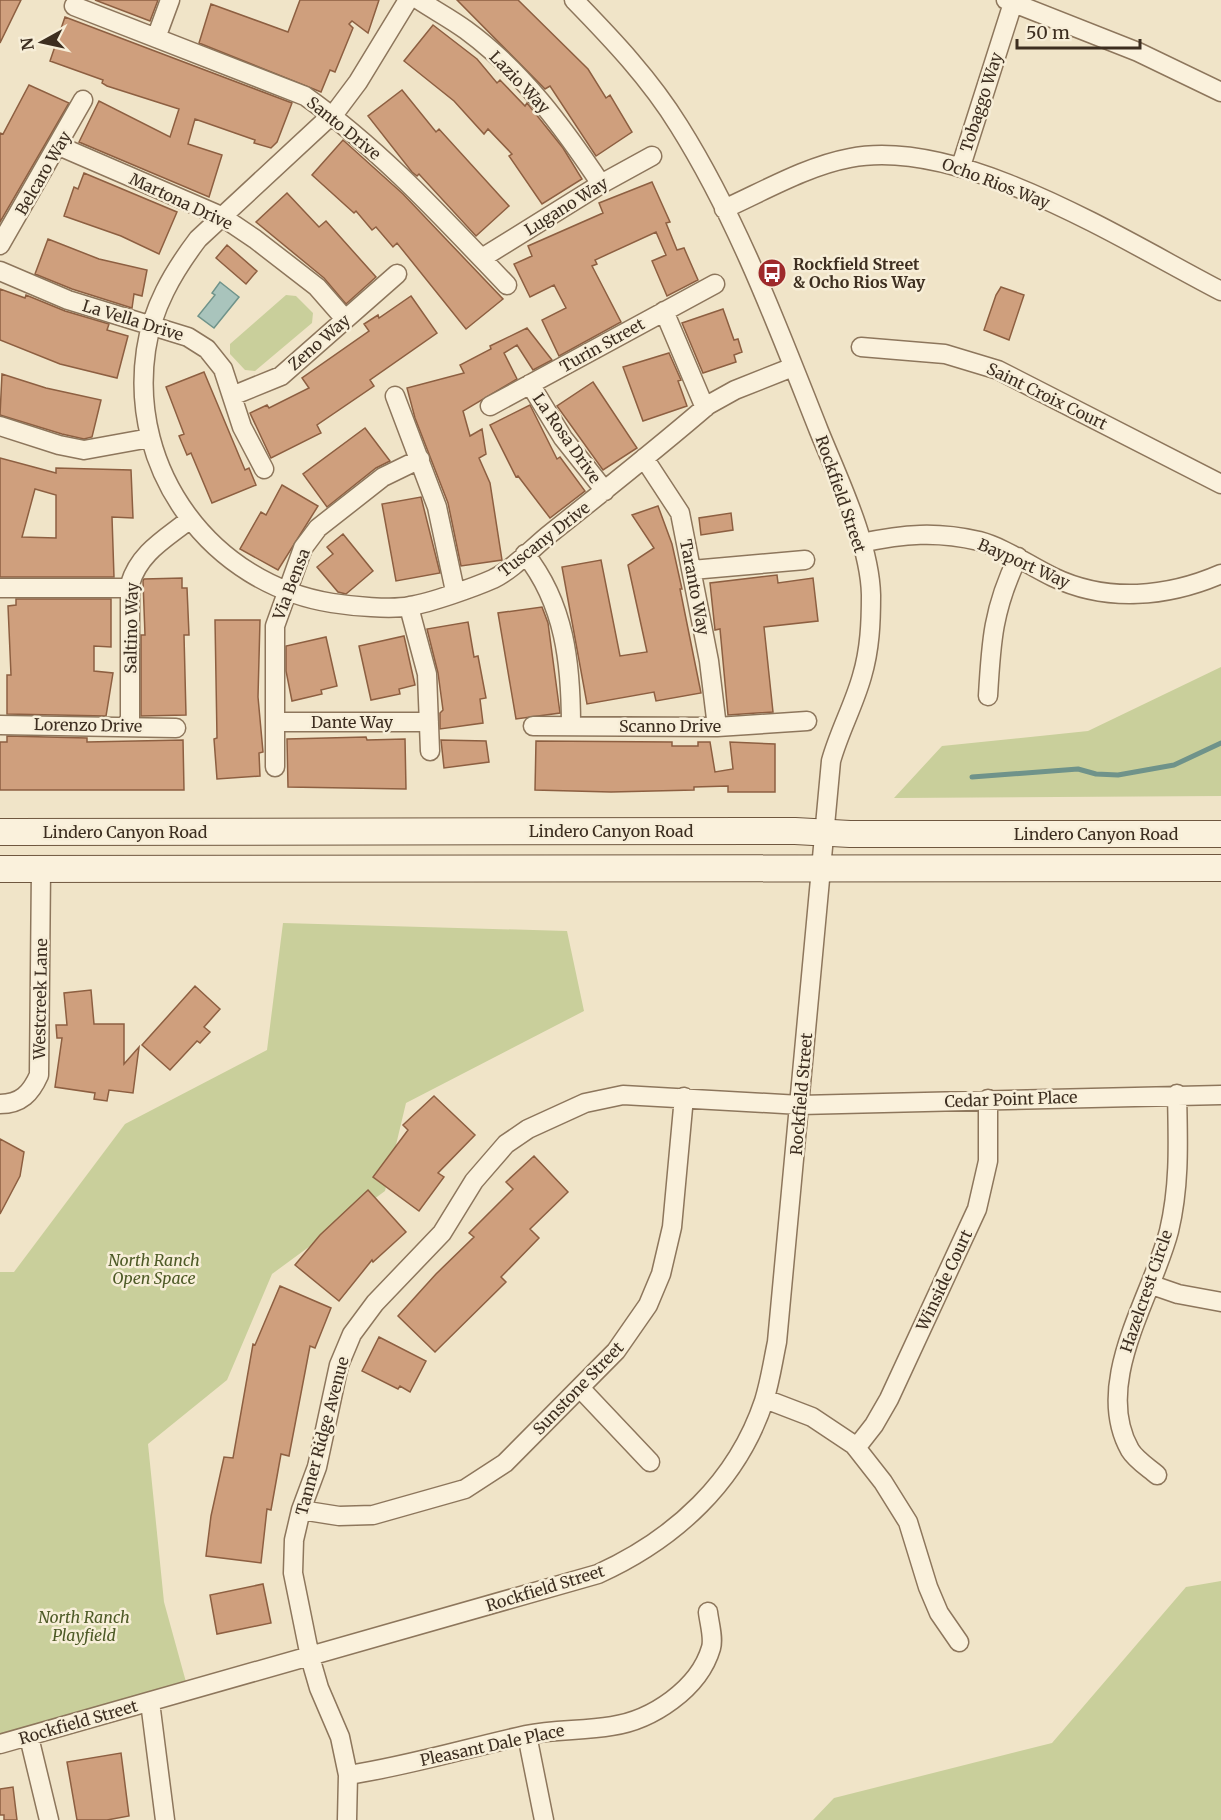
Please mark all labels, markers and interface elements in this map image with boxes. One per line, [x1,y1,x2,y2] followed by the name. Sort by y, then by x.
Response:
[12,12,72,72] north arrow
[1017,12,1140,50] scale bar
[1026,21,1070,44] text: 50 m
[16,36,38,52] text: N
[485,47,555,118] street label: Lazio Way
[955,49,1007,154] street label: Tobaggo Way
[303,92,385,164] street label: Santo Drive
[11,127,75,219] street label: Belcaro Way
[939,153,1053,213] street label: Ocho Rios Way
[126,168,236,234] street label: Martona Drive
[521,172,612,239] street label: Lugano Way
[793,254,926,292] place label: Rockfield Street & Ocho Rios Way
[756,257,788,289] bus stop icon: Rockfield Street & Ocho Rios Way
[80,295,186,345] street label: La Vella Drive
[284,309,354,374] street label: Zeno Way
[556,313,648,376] street label: Turin Street
[983,358,1111,434] street label: Saint Croix Court
[529,389,605,487] street label: La Rosa Drive
[812,433,871,556] street label: Rockfield Street
[494,497,594,581] street label: Tuscany Drive
[975,534,1074,592] street label: Bayport Way
[676,537,714,637] street label: Taranto Way
[268,545,314,623] street label: Via Bensa
[120,581,142,674] street label: Saltino Way
[311,712,394,732] street label: Dante Way
[34,714,142,736] street label: Lorenzo Drive
[619,716,721,736] street label: Scanno Drive
[529,821,694,841] street label: Lindero Canyon Road
[43,822,208,842] street label: Lindero Canyon Road
[1014,824,1179,844] street label: Lindero Canyon Road
[29,938,51,1061] street label: Westcreek Lane
[786,1031,816,1156] street label: Rockfield Street
[944,1087,1078,1111] street label: Cedar Point Place
[911,1226,976,1335] street label: Winside Court
[1116,1227,1176,1355] street label: Hazelcrest Circle
[108,1250,200,1288] park label: North Ranch Open Space
[529,1337,628,1439] street label: Sunstone Street
[291,1354,353,1518] street label: Tanner Ridge Avenue
[483,1560,607,1616] street label: Rockfield Street
[38,1607,130,1645] park label: North Ranch Playfield
[16,1695,140,1749] street label: Rockfield Street
[418,1720,566,1770] street label: Pleasant Dale Place

